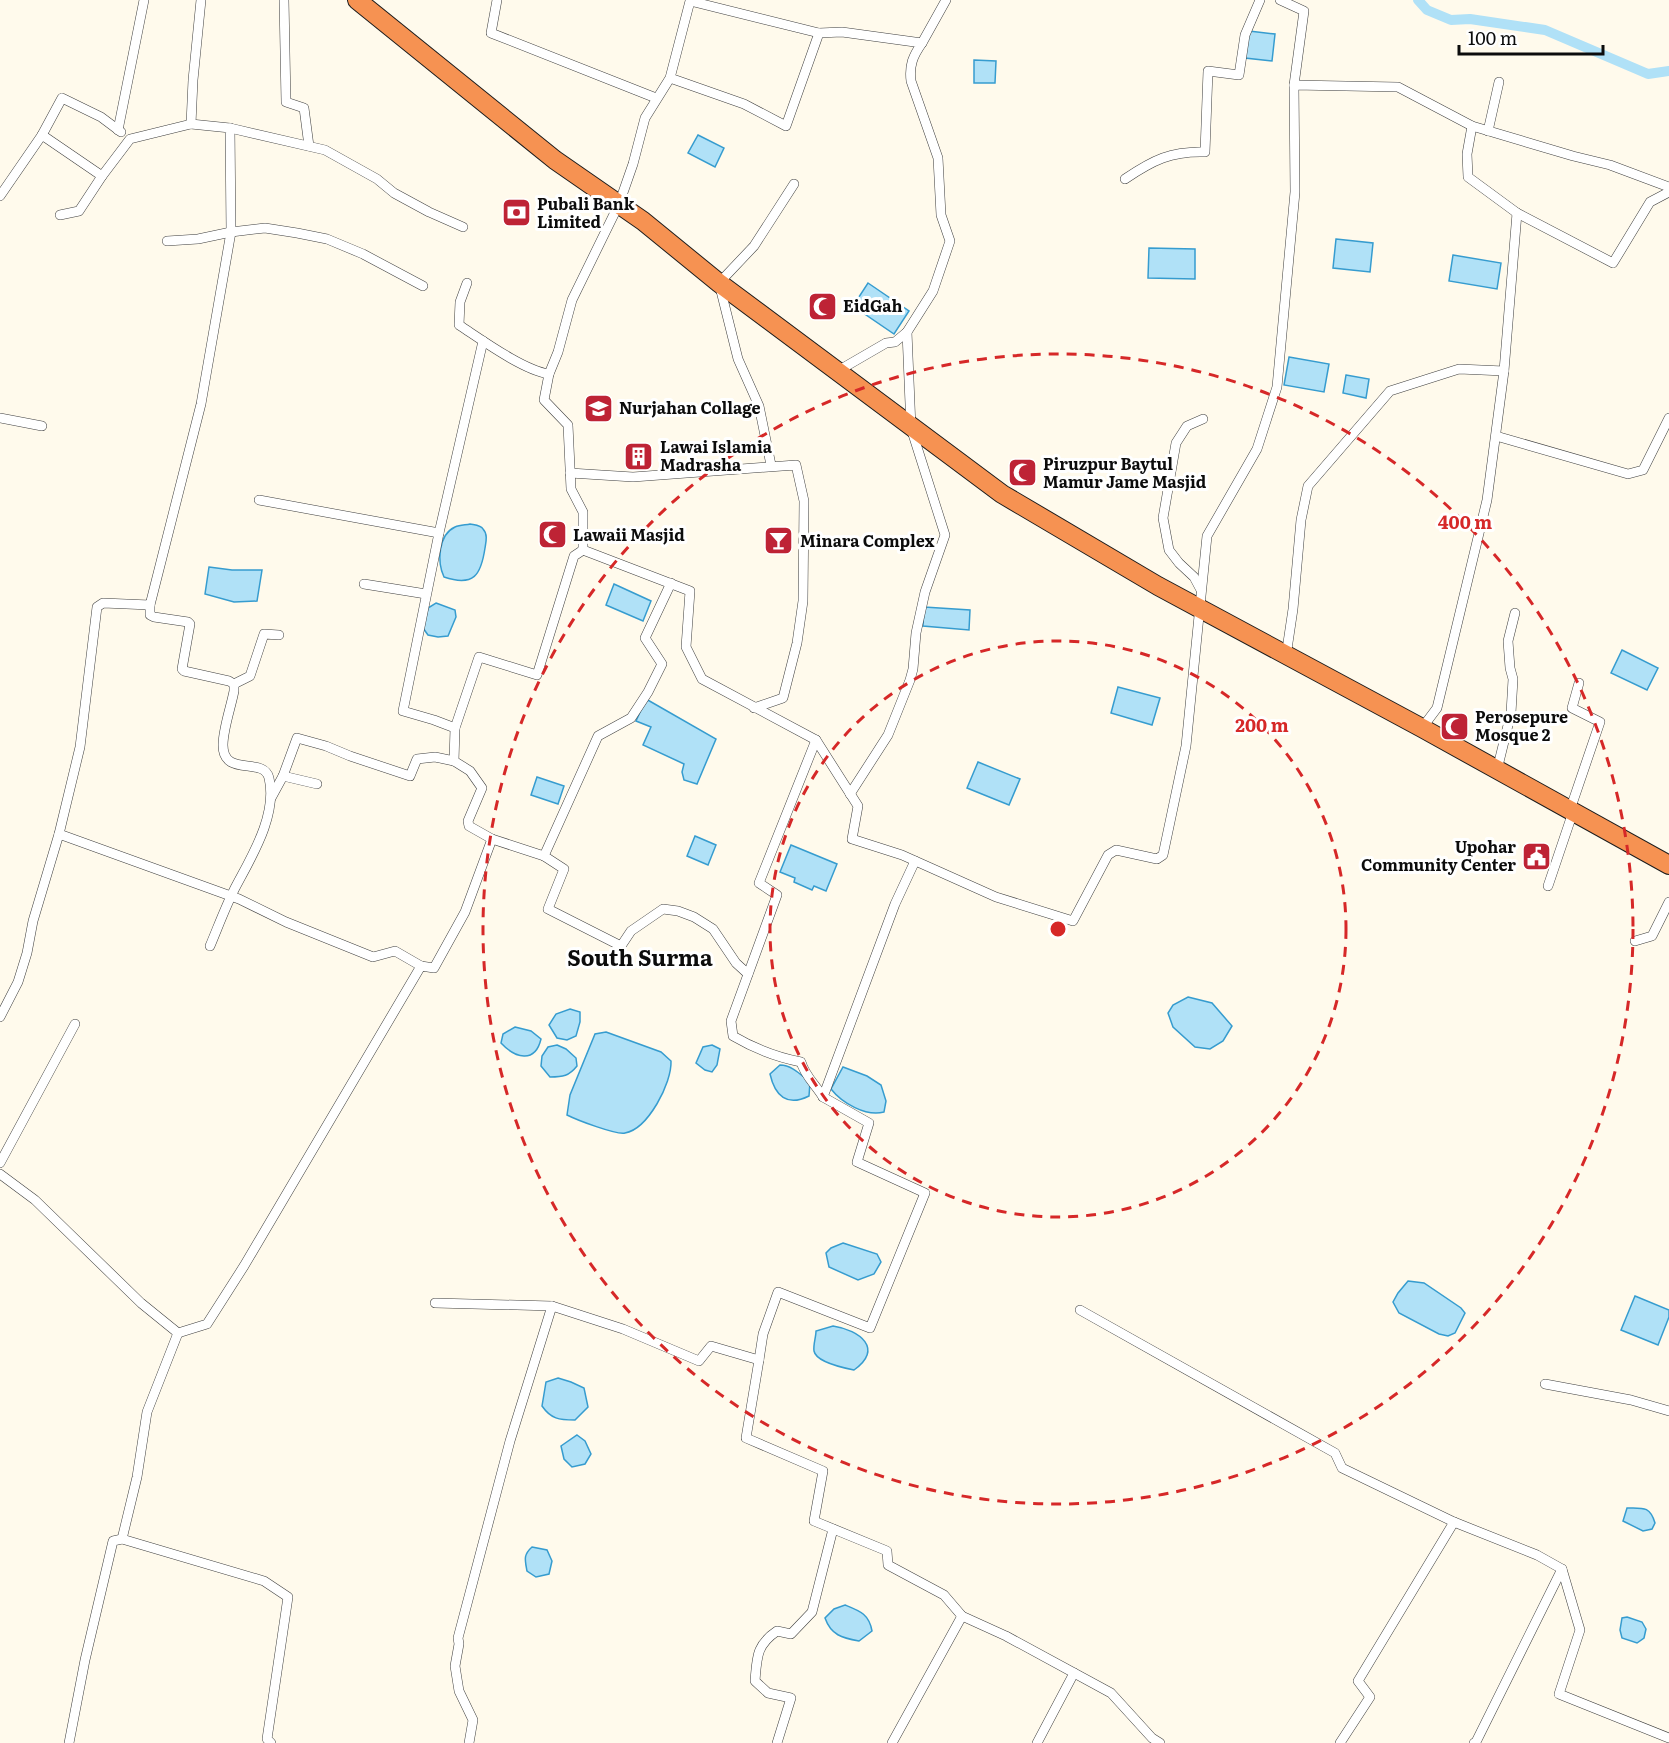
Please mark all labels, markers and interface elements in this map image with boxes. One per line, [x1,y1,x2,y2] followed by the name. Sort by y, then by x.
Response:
[1459,18,1603,56] scale bar
[1468,24,1517,51] text: 100 m
[537,191,635,233] place label: Pubali Bank Limited
[500,197,532,229] bank icon: Pubali Bank Limited
[806,290,838,322] mosque icon: EidGah
[843,293,903,317] place label: EidGah
[582,392,614,424] school or university icon: Nurjahan Collage
[619,395,761,419] place label: Nurjahan Collage
[660,434,773,476] place label: Lawai Islamia Madrasha
[623,440,655,472] building icon: Lawai Islamia Madrasha
[1043,451,1207,493] place label: Piruzpur Baytul Mamur Jame Masjid
[1006,457,1038,489] mosque icon: Piruzpur Baytul Mamur Jame Masjid
[1438,508,1492,535] text: 400 m
[536,519,568,551] mosque icon: Lawaii Masjid
[573,522,685,546] place label: Lawaii Masjid
[763,525,795,557] bar icon: Minara Complex
[800,528,935,552] place label: Minara Complex
[1475,704,1568,746] place label: Perosepure Mosque 2
[1438,710,1470,742] mosque icon: Perosepure Mosque 2
[1235,711,1289,738] text: 200 m
[1361,834,1516,876] place label: Upohar Community Center
[1521,840,1553,872] public building icon: Upohar Community Center
[1048,919,1068,939] centre of rings
[567,940,713,973] district label: South Surma

